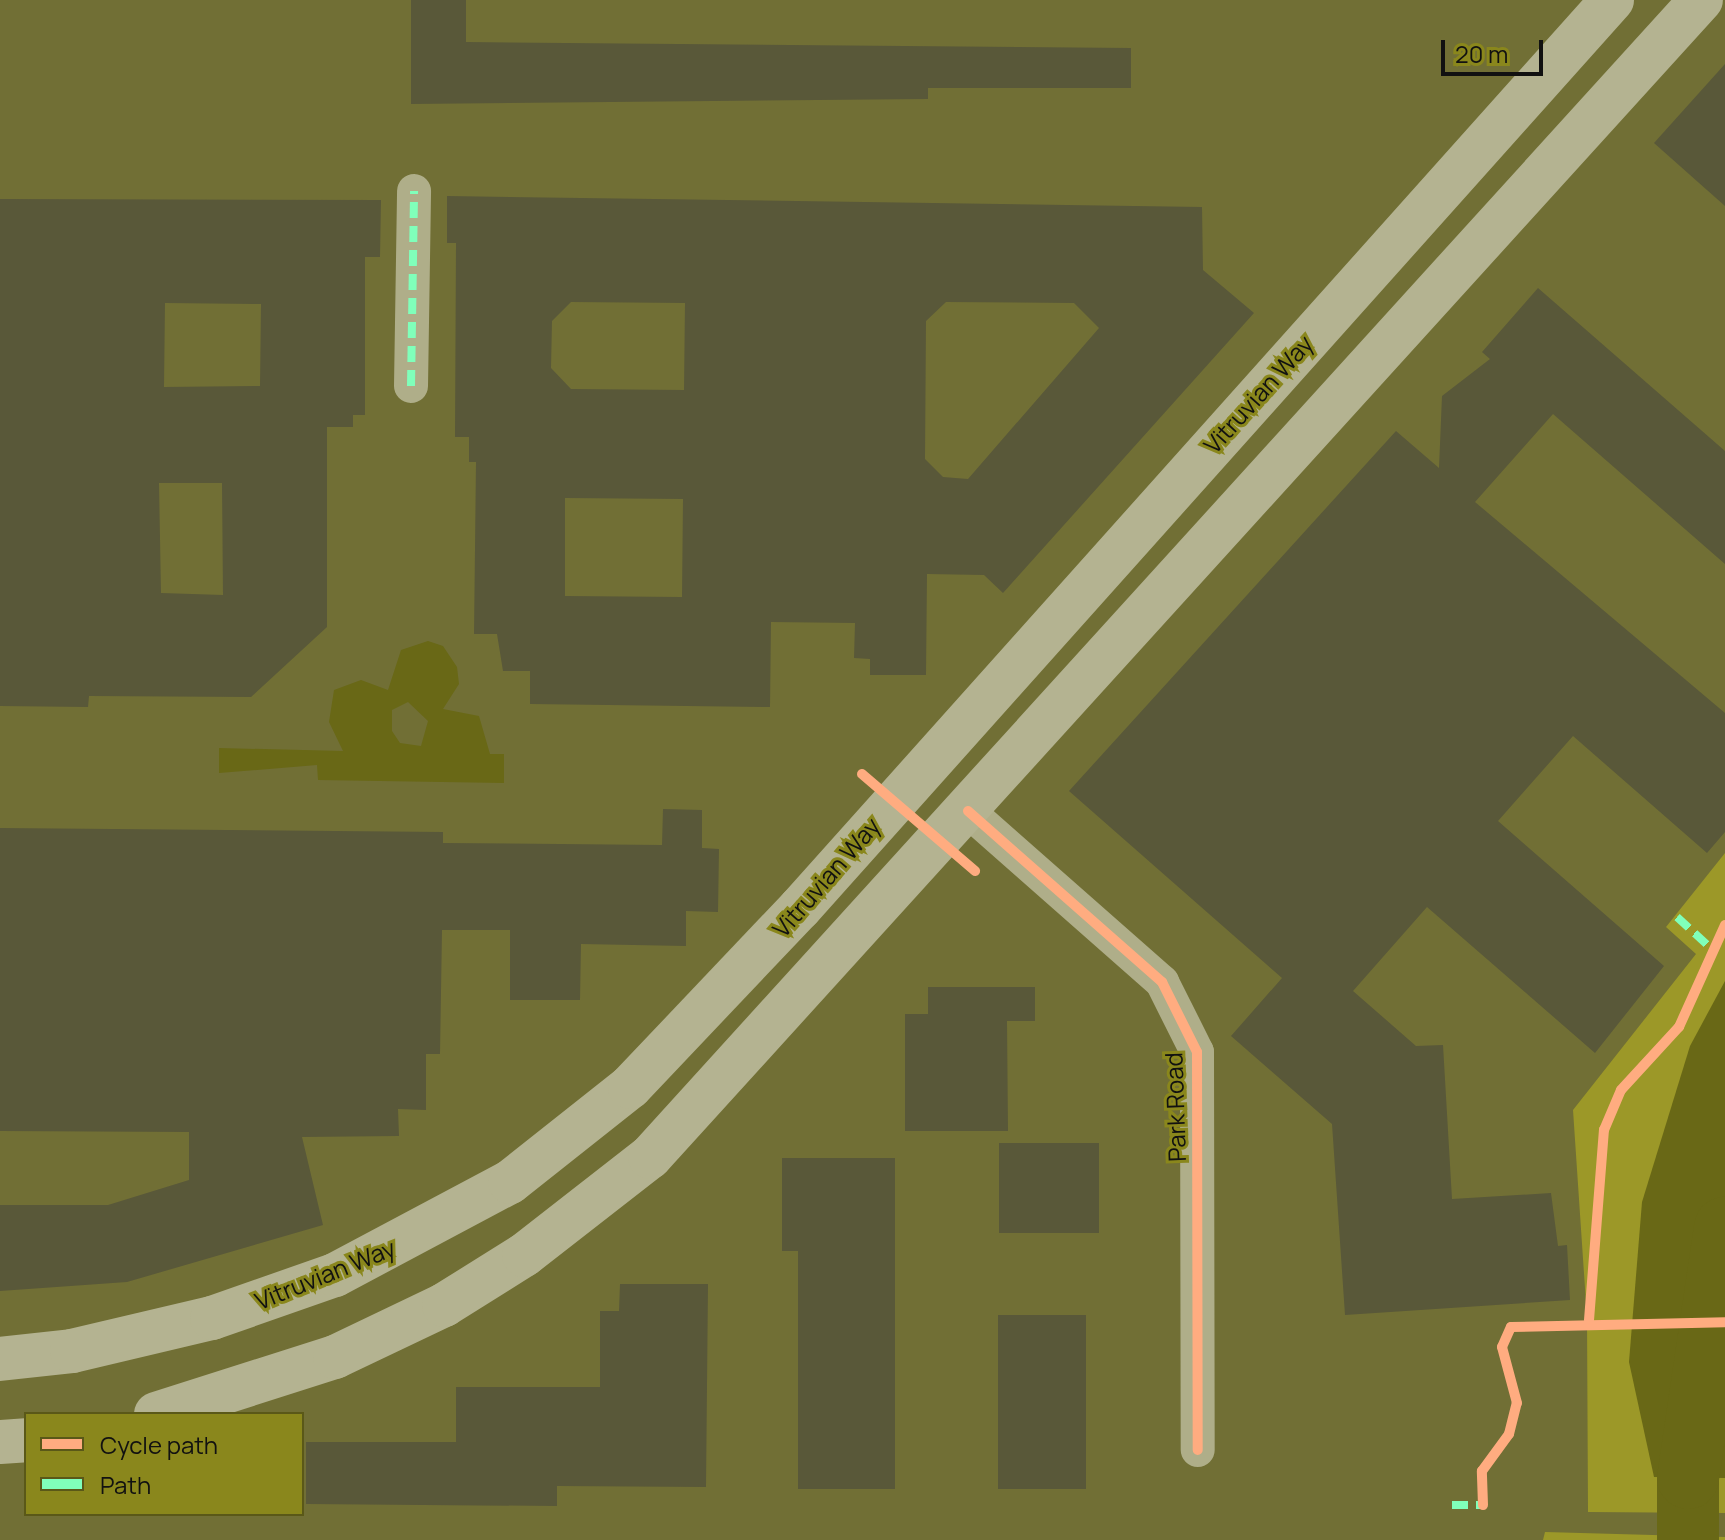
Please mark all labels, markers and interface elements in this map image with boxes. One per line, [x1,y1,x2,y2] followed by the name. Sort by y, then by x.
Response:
[1445,24,1547,74] scale bar
[1455,37,1508,70] text: 20 m
[1197,329,1319,459] street label: Vitruvian Way
[766,811,886,943] street label: Vitruvian Way
[1159,1052,1191,1162] street label: Park Road
[251,1233,399,1315] street label: Vitruvian Way
[24,1412,304,1516] legend
[100,1428,218,1461] text: Cycle path
[100,1468,151,1501] text: Path

